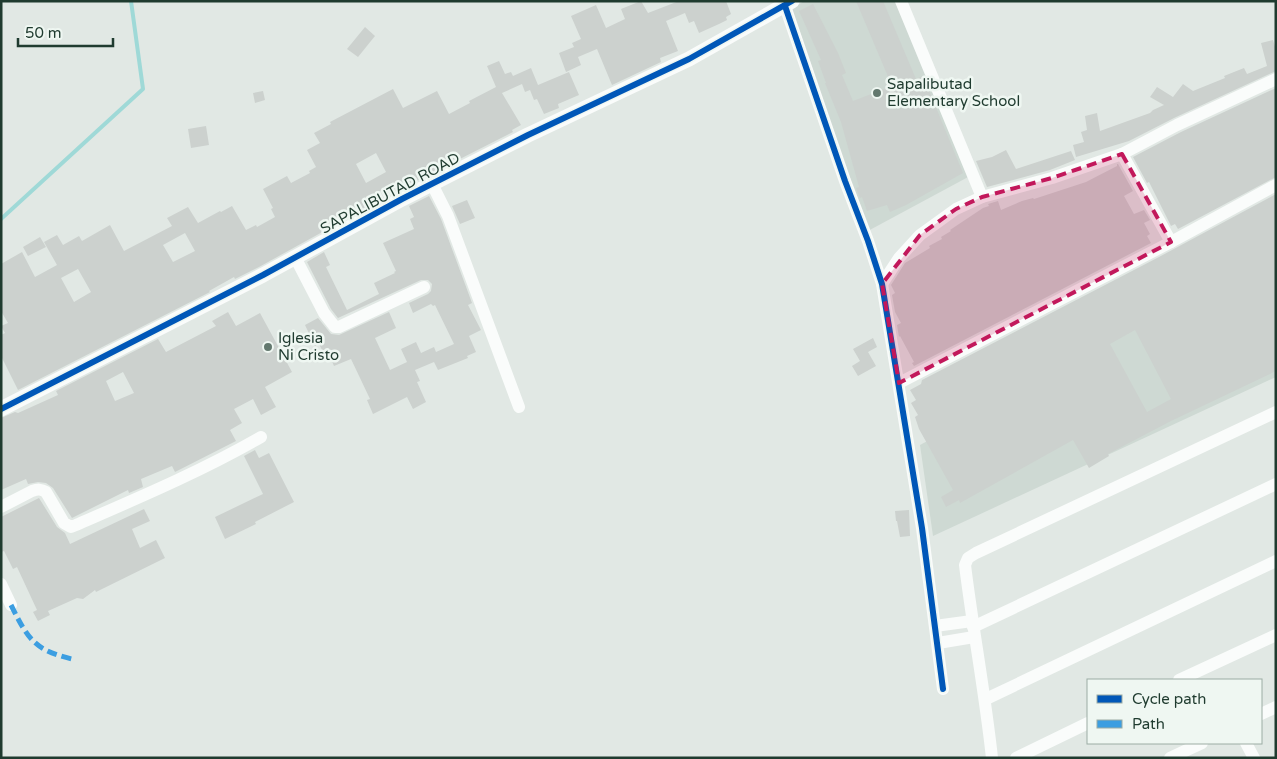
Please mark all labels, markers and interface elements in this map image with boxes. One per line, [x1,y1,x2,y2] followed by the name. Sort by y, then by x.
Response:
[18,15,112,47] scale bar
[25,24,62,42] text: 50 m
[887,75,1020,110] place label: Sapalibutad Elementary School
[871,87,883,99] marker: Sapalibutad Elementary School
[317,149,463,237] street label: SAPALIBUTAD ROAD
[278,329,339,364] place label: Iglesia Ni Cristo
[262,341,274,353] marker: Iglesia Ni Cristo
[1087,679,1262,744] legend
[1132,690,1206,708] text: Cycle path
[1132,715,1165,733] text: Path

